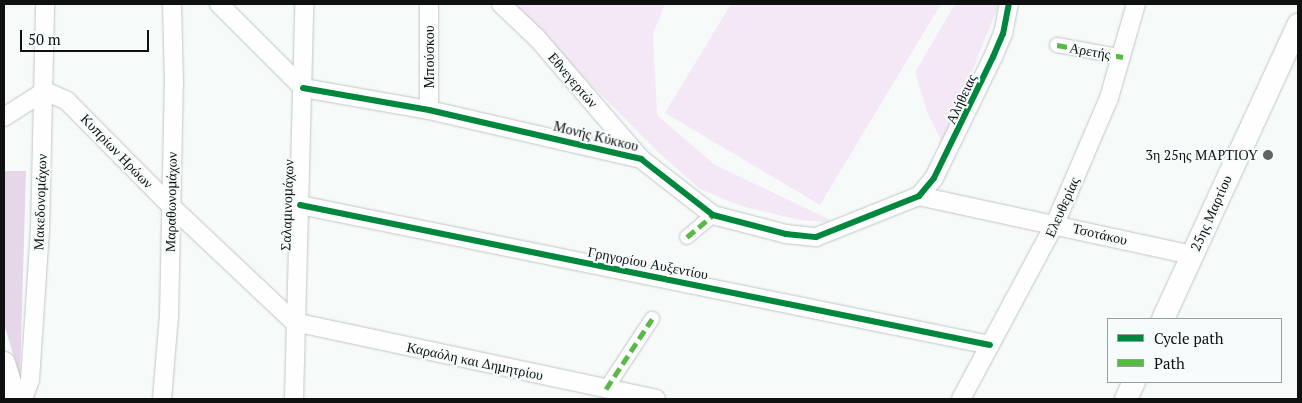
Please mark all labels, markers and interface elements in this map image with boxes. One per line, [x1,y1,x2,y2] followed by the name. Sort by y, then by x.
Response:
[22,20,151,52] scale bar
[421,25,437,89] street label: Μπούσκου
[28,29,61,49] text: 50 m
[1068,39,1112,63] street label: Αρετής
[545,49,601,111] street label: Εθνεγερτών
[942,71,980,127] street label: Αλήθειας
[77,110,157,192] street label: Κυπρίων Ηρώων
[552,117,640,155] street label: Μονής Κύκκου
[1146,147,1258,163] place label: 3η 25ης ΜΑΡΤΙΟΥ
[1262,149,1274,161] marker: 3η 25ης ΜΑΡΤΙΟΥ
[162,152,180,252] street label: Μαραθωνομάχων
[30,154,50,250] street label: Μακεδονομάχων
[277,159,297,251] street label: Σαλαμινομάχων
[1187,172,1235,254] street label: 25ης Μαρτίου
[1041,174,1083,240] street label: Ελευθερίας
[1071,220,1129,248] street label: Τσοτάκου
[586,243,710,283] street label: Γρηγορίου Αυξεντίου
[1107,318,1282,383] legend
[1154,328,1224,348] text: Cycle path
[405,338,545,384] street label: Καραόλη και Δημητρίου
[1154,353,1185,373] text: Path

